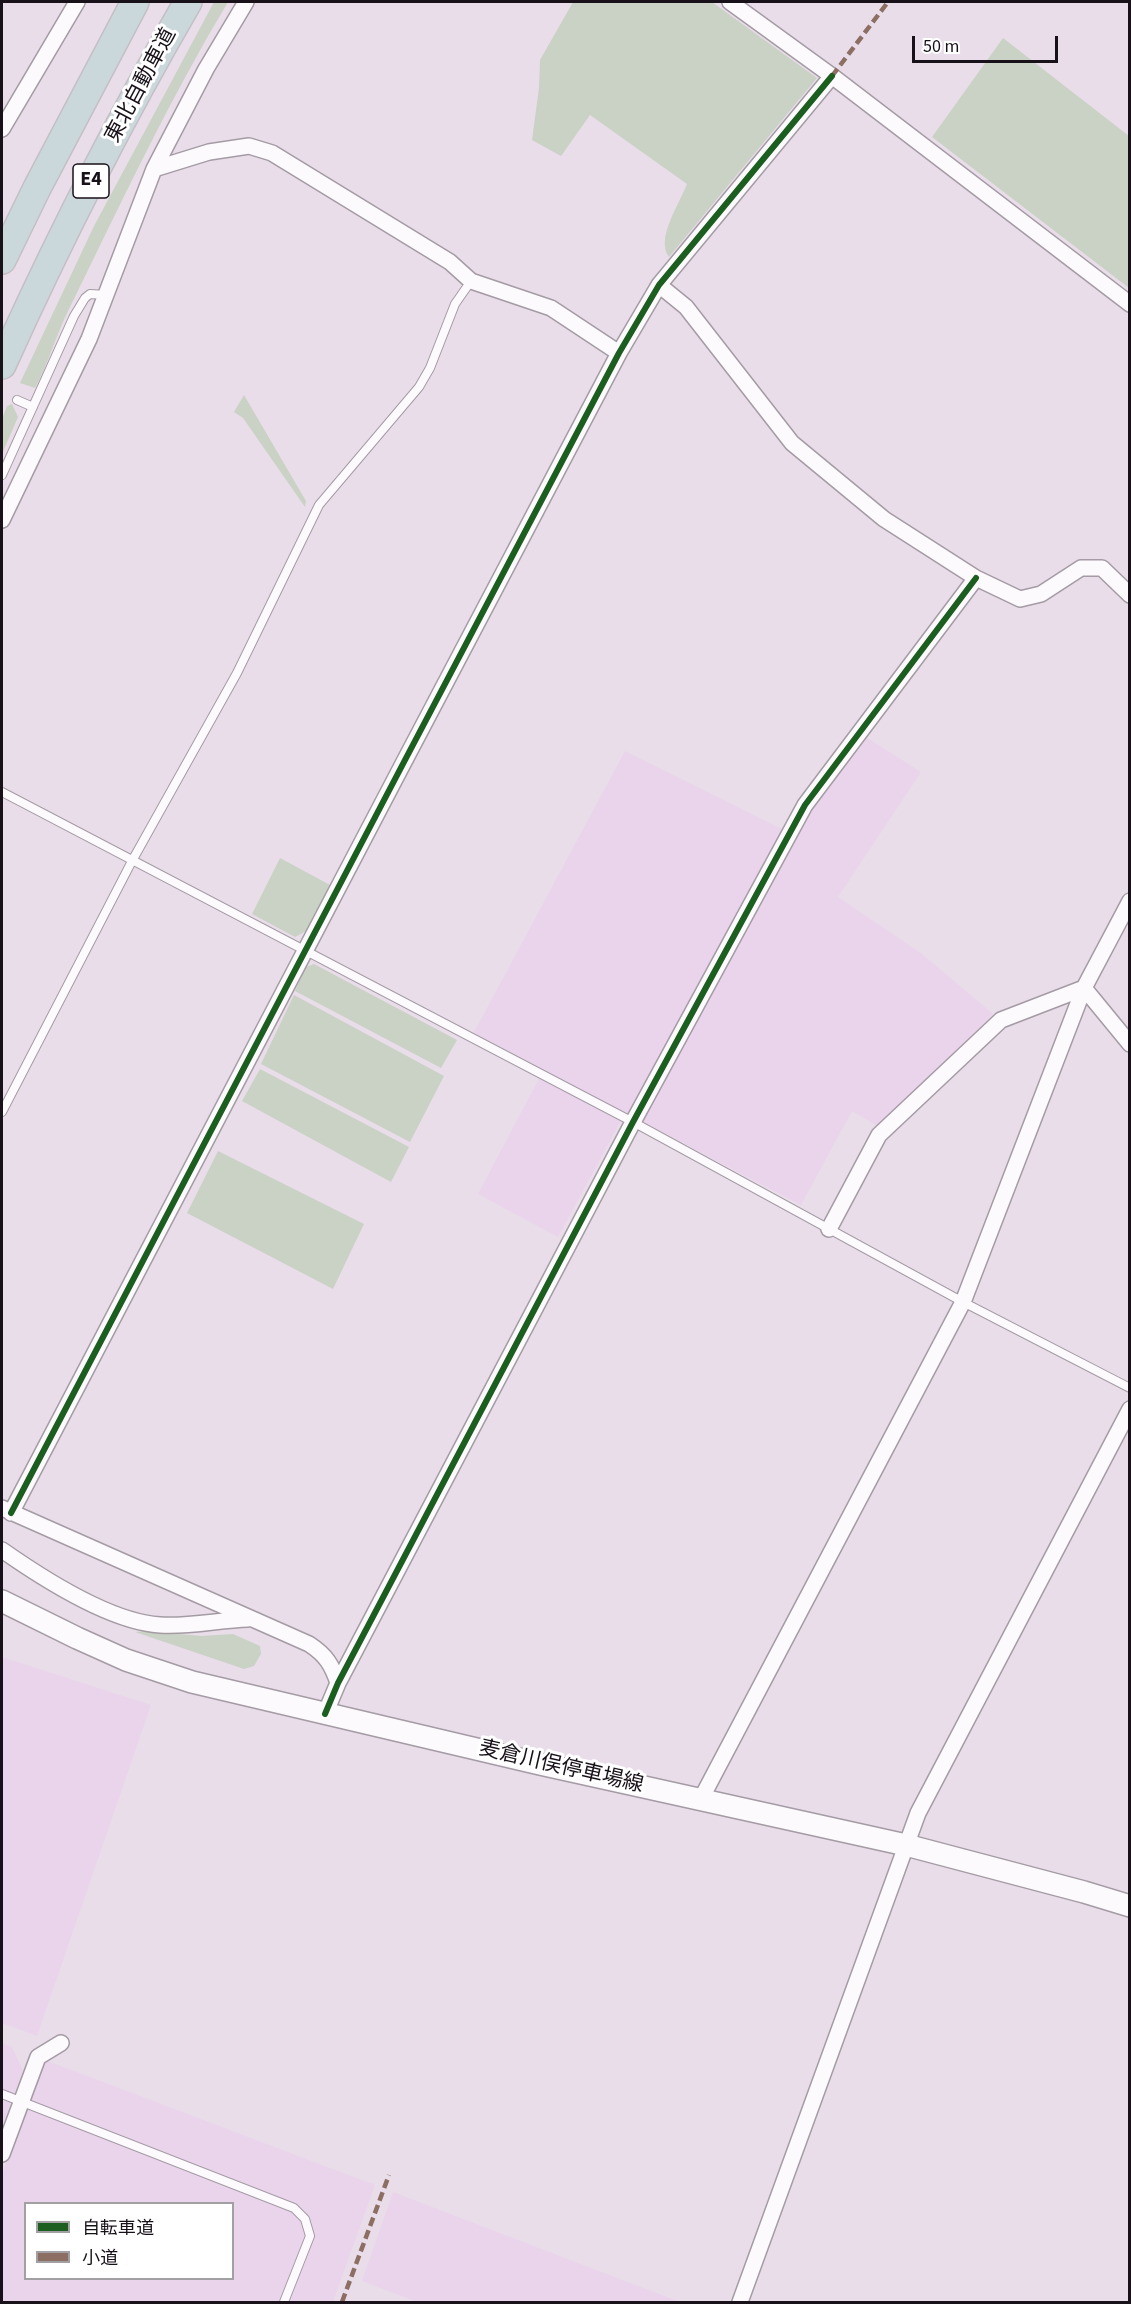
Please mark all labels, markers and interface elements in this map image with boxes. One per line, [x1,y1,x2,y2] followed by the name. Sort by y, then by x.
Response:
[101,24,183,148] street label: 東北自動車道
[915,24,1060,62] scale bar
[923,34,959,59] text: 50 m
[73,164,109,198] road number: E4
[476,1737,646,1799] street label: 麦倉川俣停車場線
[24,2202,234,2280] legend
[82,2216,154,2241] text: 自転車道
[82,2246,118,2271] text: 小道

